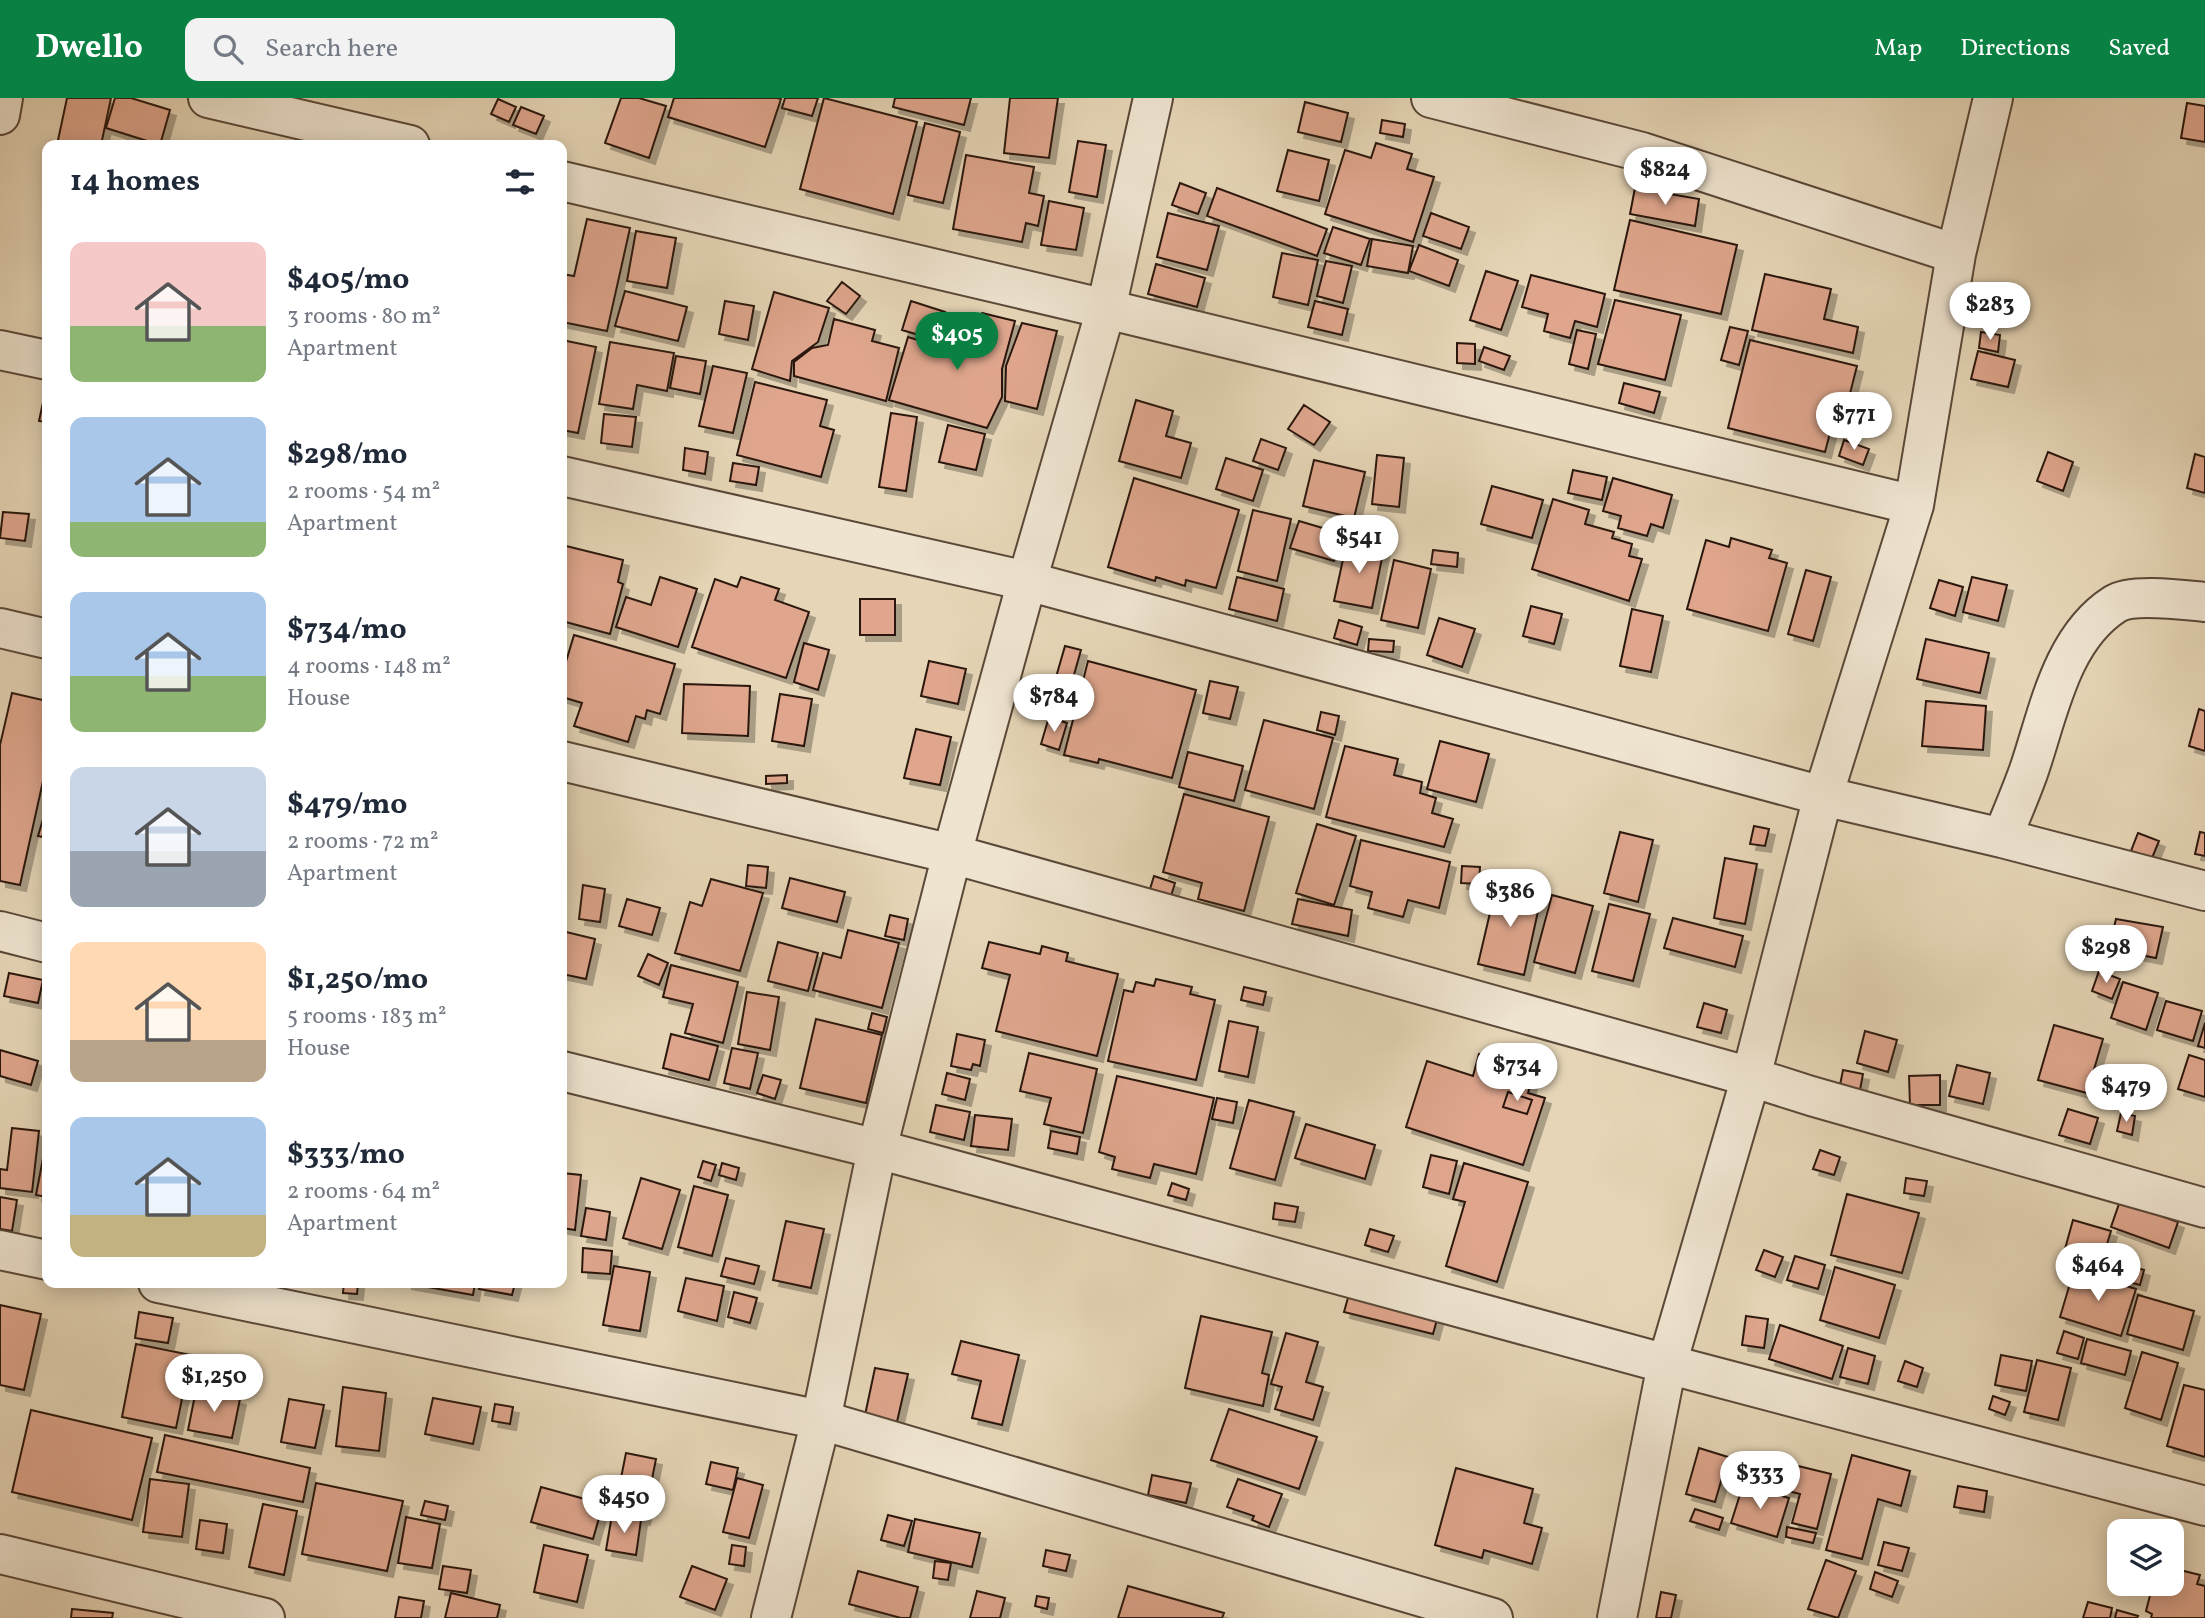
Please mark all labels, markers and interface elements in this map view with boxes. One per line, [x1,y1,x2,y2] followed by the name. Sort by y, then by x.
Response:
[185,18,675,81] search box
[35,26,143,72] text: Dwello
[209,30,247,68] icon: search
[265,31,398,67] text: Search here
[1874,32,1922,66] text: Map
[1960,32,2070,66] text: Directions
[2108,32,2170,66] text: Saved
[1624,148,1706,207] pin: $824
[1640,154,1690,186] text: $824
[70,161,200,203] text: 14 homes
[501,163,539,201] icon: filters
[287,259,410,301] text: $405/mo
[126,270,210,354] icon: home
[1949,282,2031,342] pin: $283
[1965,289,2015,321] text: $283
[287,301,440,333] text: 3 rooms · 80 m²
[916,313,998,372] pin: $405
[931,319,983,351] text: $405
[287,333,398,365] text: Apartment
[1813,392,1895,452] pin: $771
[1832,399,1876,431] text: $771
[287,434,408,476] text: $298/mo
[126,445,210,529] icon: home
[287,476,440,508] text: 2 rooms · 54 m²
[287,508,398,540] text: Apartment
[1318,516,1400,575] pin: $541
[1335,522,1383,554] text: $541
[287,609,407,651] text: $734/mo
[126,620,210,704] icon: home
[287,651,451,683] text: 4 rooms · 148 m²
[1013,674,1095,734] pin: $784
[1029,681,1079,713] text: $784
[287,683,350,715] text: House
[287,784,407,826] text: $479/mo
[126,795,210,879] icon: home
[287,826,438,858] text: 2 rooms · 72 m²
[287,858,398,890] text: Apartment
[1469,870,1551,929] pin: $386
[1485,876,1535,908] text: $386
[2065,926,2147,985] pin: $298
[2081,932,2131,964] text: $298
[287,959,428,1001] text: $1,250/mo
[126,970,210,1054] icon: home
[287,1001,447,1033] text: 5 rooms · 183 m²
[287,1033,350,1065] text: House
[1476,1044,1558,1103] pin: $734
[1492,1050,1542,1082] text: $734
[2085,1065,2167,1124] pin: $479
[2101,1071,2151,1103] text: $479
[287,1134,405,1176] text: $333/mo
[126,1145,210,1229] icon: home
[287,1176,440,1208] text: 2 rooms · 64 m²
[287,1208,398,1240] text: Apartment
[2057,1244,2139,1303] pin: $464
[2072,1250,2124,1282] text: $464
[157,1354,271,1414] pin: $1,250
[181,1361,247,1393] text: $1,250
[1719,1452,1801,1511] pin: $333
[1736,1458,1784,1490] text: $333
[583,1476,665,1535] pin: $450
[598,1482,650,1514] text: $450
[2107,1519,2184,1596] map controls
[2107,1519,2184,1596] button: layers

